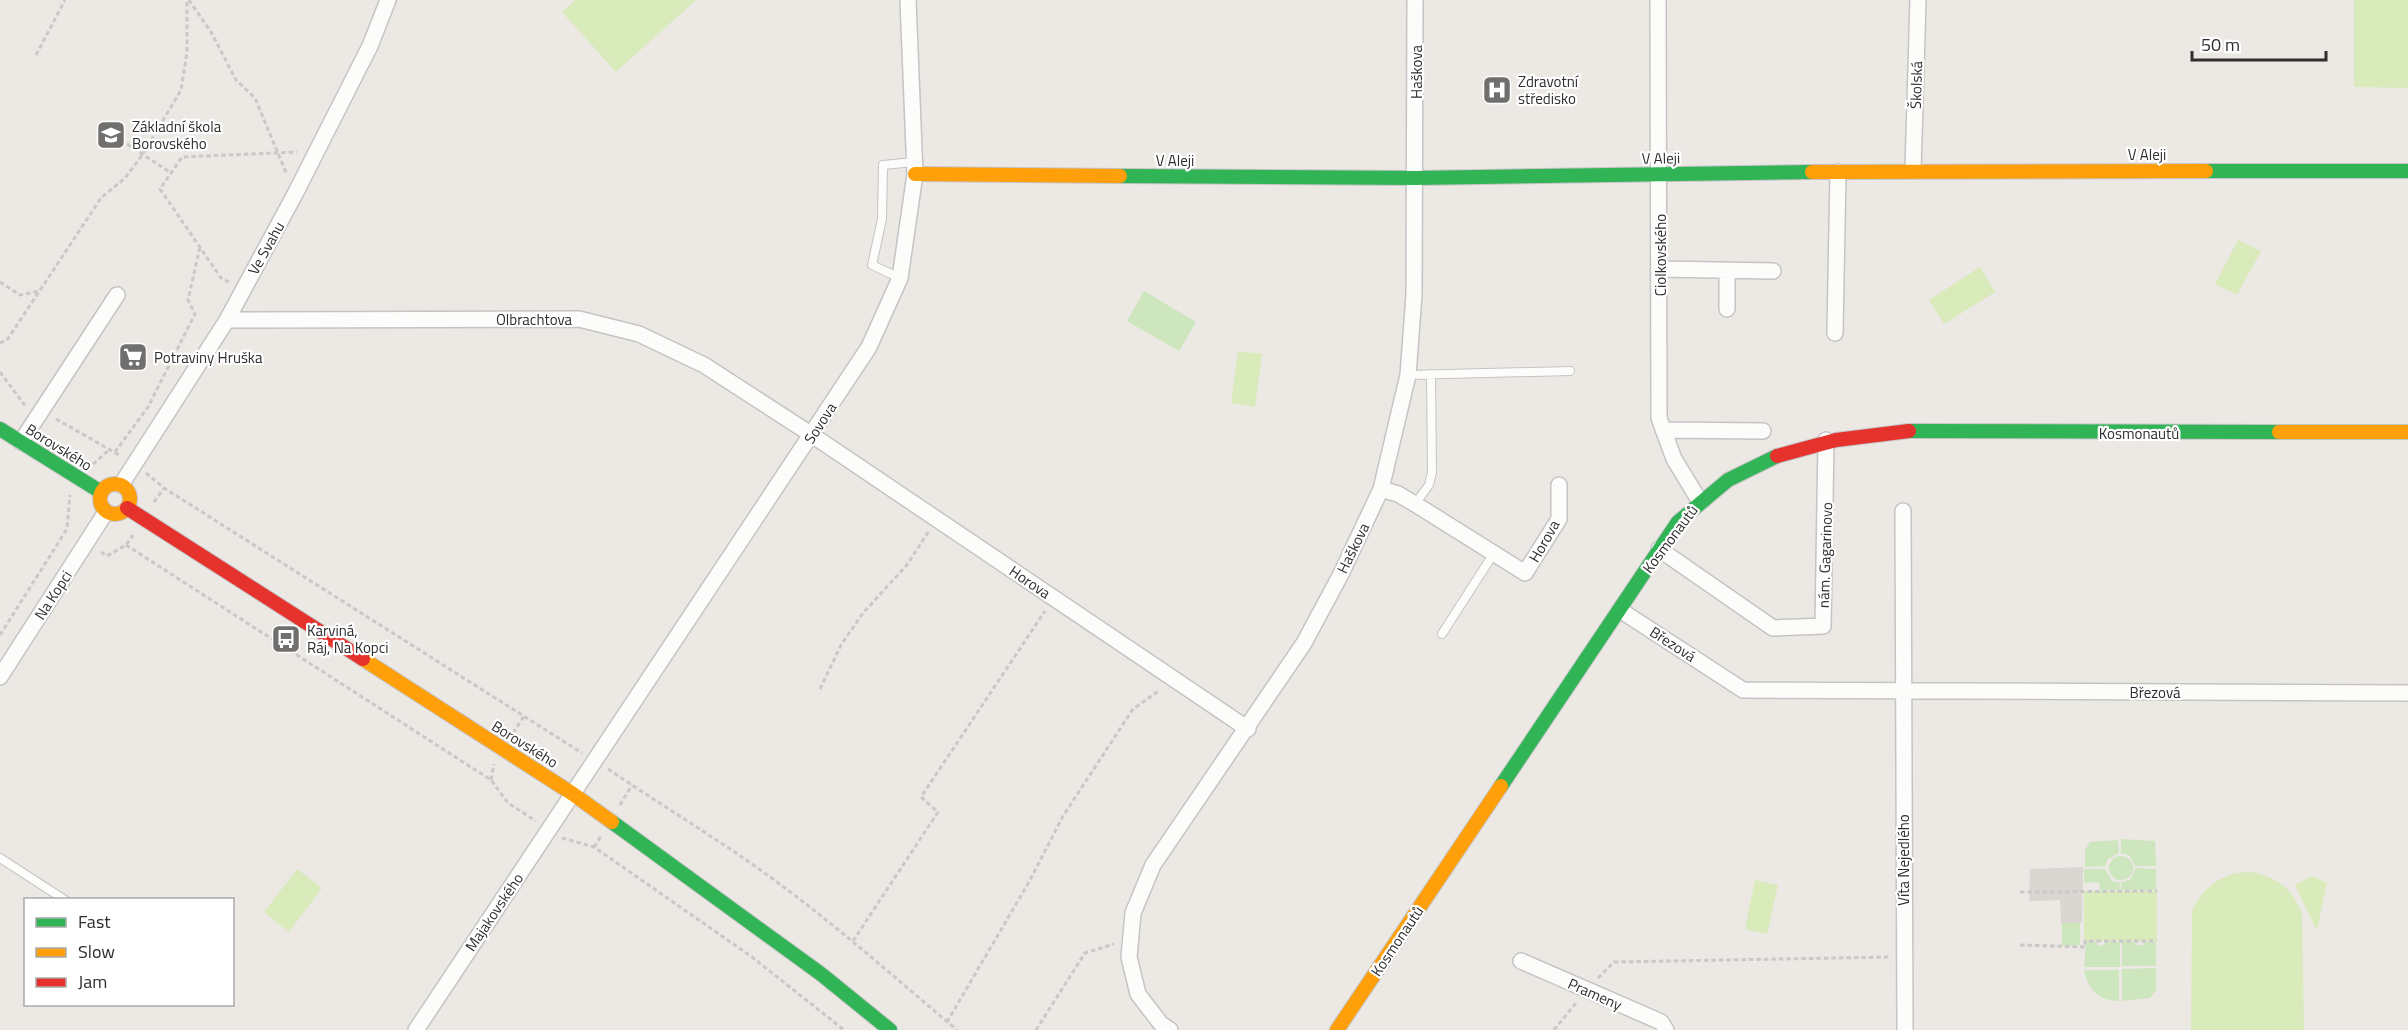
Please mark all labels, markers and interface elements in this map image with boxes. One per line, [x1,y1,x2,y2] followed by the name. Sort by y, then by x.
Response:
[2192,24,2326,62] scale bar
[2201,31,2240,58] text: 50 m
[1405,45,1428,99] street label: Haškova
[1904,60,1928,109] street label: Školská
[1518,70,1580,110] place label: Zdravotní středisko
[1481,74,1513,106] hospital icon: Zdravotní středisko
[132,115,222,155] place label: Základní škola Borovského
[95,119,127,151] school or university icon: Základní škola Borovského
[2128,143,2166,166] street label: V Aleji
[1642,146,1680,170] street label: V Aleji
[1156,149,1194,172] street label: V Aleji
[1649,214,1672,296] street label: Ciolkovského
[242,217,290,279] street label: Ve Svahu
[496,308,573,331] street label: Olbrachtova
[117,341,149,373] supermarket icon: Potraviny Hruška
[154,346,263,369] place label: Potraviny Hruška
[798,397,842,448] street label: Sovova
[21,417,97,477] street label: Borovského
[2099,422,2179,445] street label: Kosmonautů
[1637,500,1703,578] street label: Kosmonautů
[1812,502,1838,608] street label: nám. Gagarinovo
[1523,515,1566,566] street label: Horova
[1331,518,1375,577] street label: Haškova
[1005,560,1056,605] street label: Horova
[28,566,78,624] street label: Na Kopci
[307,619,389,659] place label: Karviná, Ráj, Na Kopci
[1645,620,1701,668] street label: Březová
[270,623,302,655] bus stop icon: Karviná, Ráj, Na Kopci
[2129,681,2181,704] street label: Březová
[487,714,563,774] street label: Borovského
[1892,814,1915,906] street label: Víta Nejedlého
[459,868,529,956] street label: Majakovského
[24,898,234,1006] legend
[1365,901,1429,981] street label: Kosmonautů
[78,908,111,935] text: Fast
[78,938,115,965] text: Slow
[78,968,107,995] text: Jam
[1564,972,1626,1016] street label: Prameny

